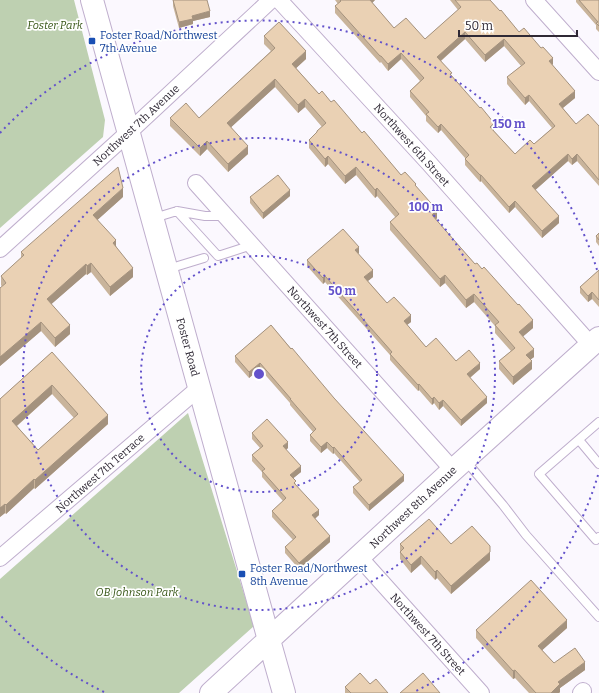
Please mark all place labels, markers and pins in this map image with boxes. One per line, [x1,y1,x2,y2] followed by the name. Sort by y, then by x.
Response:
[100,29,217,55] place label: Foster Road/Northwest 7th Avenue
[87,36,97,46] marker: Foster Road/Northwest 7th Avenue
[252,367,266,381] centre of rings
[250,562,367,588] place label: Foster Road/Northwest 8th Avenue
[237,569,247,579] marker: Foster Road/Northwest 8th Avenue

